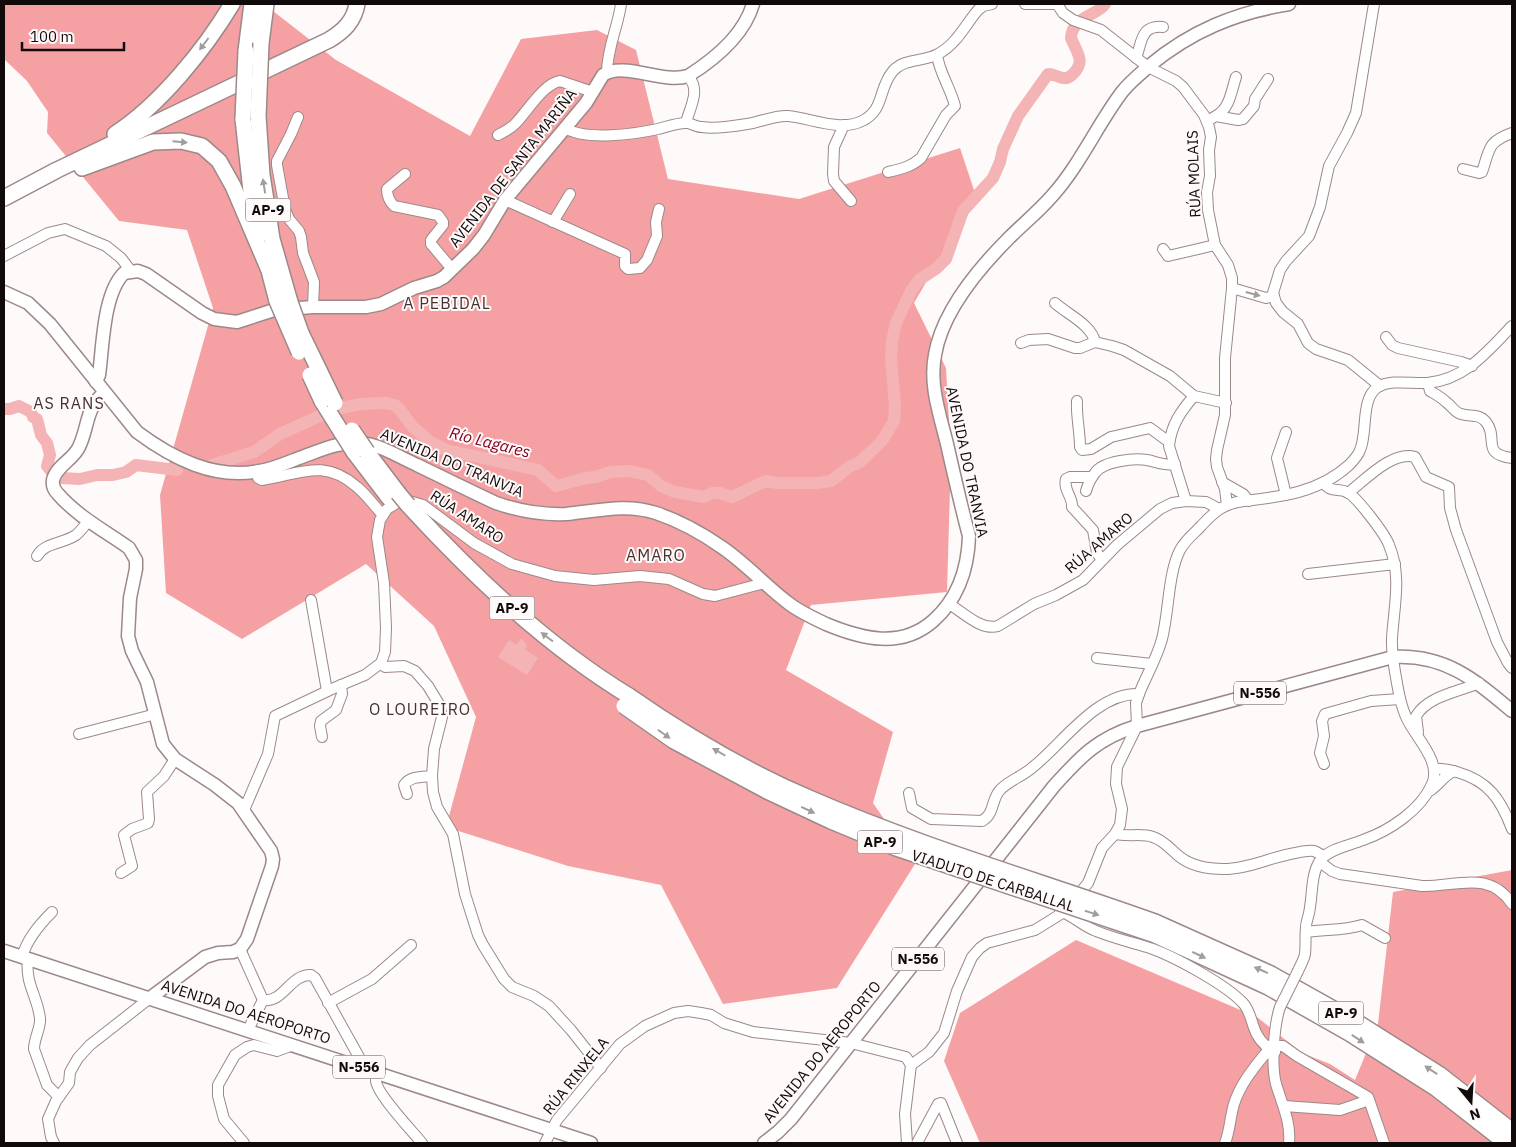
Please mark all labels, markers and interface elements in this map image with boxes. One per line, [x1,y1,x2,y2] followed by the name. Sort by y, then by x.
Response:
[22,20,125,52] scale bar
[30,27,74,46] text: 100 m
[199,37,210,50] one-way arrow
[445,84,581,251] street label: AVENIDA DE SANTA MARIÑA
[1182,130,1205,218] street label: RÚA MOLAIS
[173,138,189,146] one-way arrow
[260,178,268,194] one-way arrow
[246,198,290,222] road number: AP-9
[1245,290,1261,298] one-way arrow
[403,293,491,313] district label: A PEBIDAL
[942,385,993,540] street label: AVENIDA DO TRANVIA
[33,393,105,413] district label: AS RANS
[448,422,532,462] water label: Río Lagares
[378,424,527,502] street label: AVENIDA DO TRANVIA
[427,486,508,547] street label: RÚA AMARO
[1061,508,1137,577] street label: RÚA AMARO
[626,545,686,565] district label: AMARO
[490,596,534,620] road number: AP-9
[541,631,554,642] one-way arrow
[1234,681,1286,704] road number: N-556
[369,699,471,719] district label: O LOUREIRO
[657,729,671,739] one-way arrow
[713,747,726,756] one-way arrow
[800,806,815,814] one-way arrow
[858,830,902,854] road number: AP-9
[909,845,1077,916] street label: VIADUTO DE CARBALLAL
[1084,909,1099,917] one-way arrow
[892,948,944,971] road number: N-556
[1192,951,1206,959] one-way arrow
[1254,965,1268,973] one-way arrow
[159,975,333,1048] street label: AVENIDA DO AEROPORTO
[759,977,885,1126] street label: AVENIDA DO AEROPORTO
[1318,1001,1364,1024] road number: AP-9
[539,1033,613,1118] street label: RÚA RINXELA
[1351,1034,1365,1044] one-way arrow
[333,1056,385,1078] road number: N-556
[1425,1065,1438,1074] one-way arrow
[1446,1077,1496,1127] north arrow
[1467,1104,1483,1124] text: N

